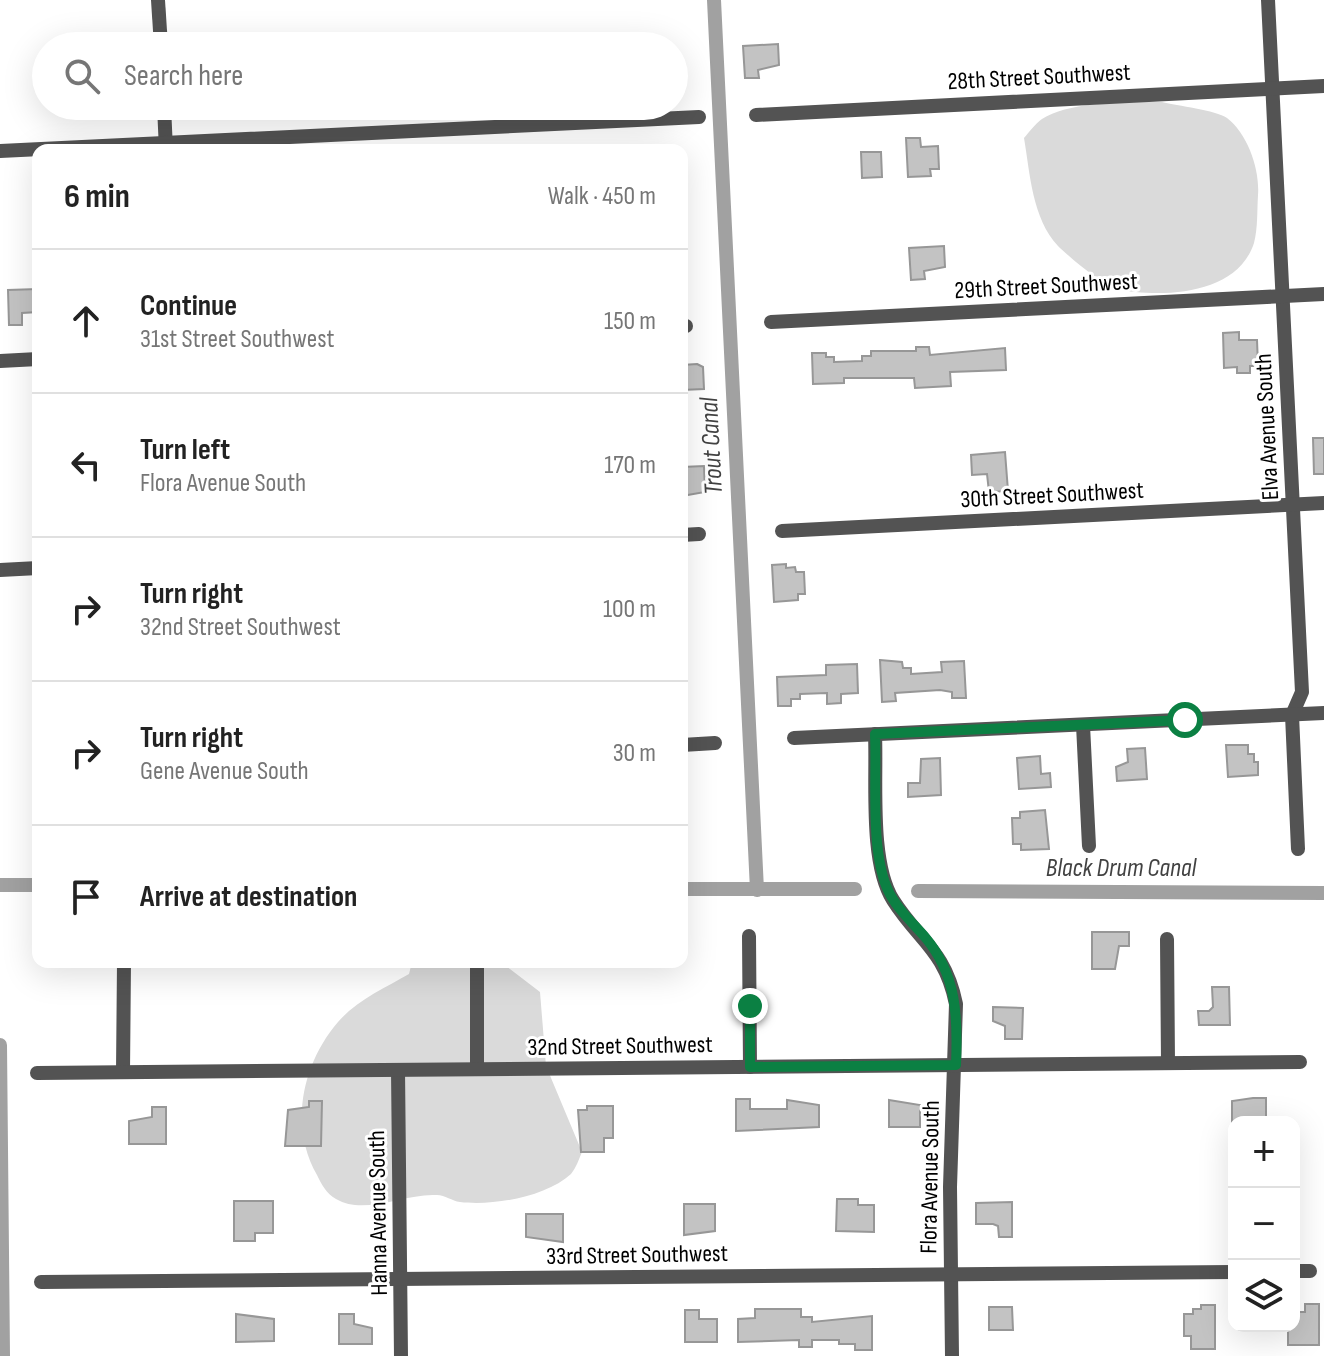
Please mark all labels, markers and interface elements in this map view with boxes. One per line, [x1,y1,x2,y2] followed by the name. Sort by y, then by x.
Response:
[32,32,688,120] search box
[60,54,104,98] icon: search
[124,58,243,94] text: Search here
[947,58,1131,96] street label: 28th Street Southwest
[64,176,130,217] text: 6 min
[548,181,656,212] text: Walk · 450 m
[954,267,1138,305] street label: 29th Street Southwest
[140,288,237,324] text: Continue
[64,299,108,343] icon: ahead
[604,306,656,337] text: 150 m
[140,324,334,355] text: 31st Street Southwest
[1249,353,1285,501] street label: Elva Avenue South
[694,395,730,495] water label: Trout Canal
[140,432,230,468] text: Turn left
[64,443,108,487] icon: left
[604,450,656,481] text: 170 m
[140,468,306,499] text: Flora Avenue South
[960,476,1144,514] street label: 30th Street Southwest
[140,576,243,612] text: Turn right
[64,587,108,631] icon: right
[603,594,656,625] text: 100 m
[140,612,341,643] text: 32nd Street Southwest
[1167,702,1203,738] route start
[140,720,243,756] text: Turn right
[64,731,108,775] icon: right
[613,738,656,769] text: 30 m
[140,756,309,787] text: Gene Avenue South
[1046,853,1197,884] water label: Black Drum Canal
[64,875,108,919] icon: arrive
[140,879,357,915] text: Arrive at destination
[732,988,768,1024] route end
[527,1030,713,1062] street label: 32nd Street Southwest
[914,1100,946,1254] street label: Flora Avenue South
[1228,1116,1300,1332] map controls
[1228,1116,1300,1188] button: +
[362,1130,394,1296] street label: Hanna Avenue South
[1228,1188,1300,1260] button: −
[546,1239,728,1271] street label: 33rd Street Southwest
[1228,1260,1300,1332] button: layers

